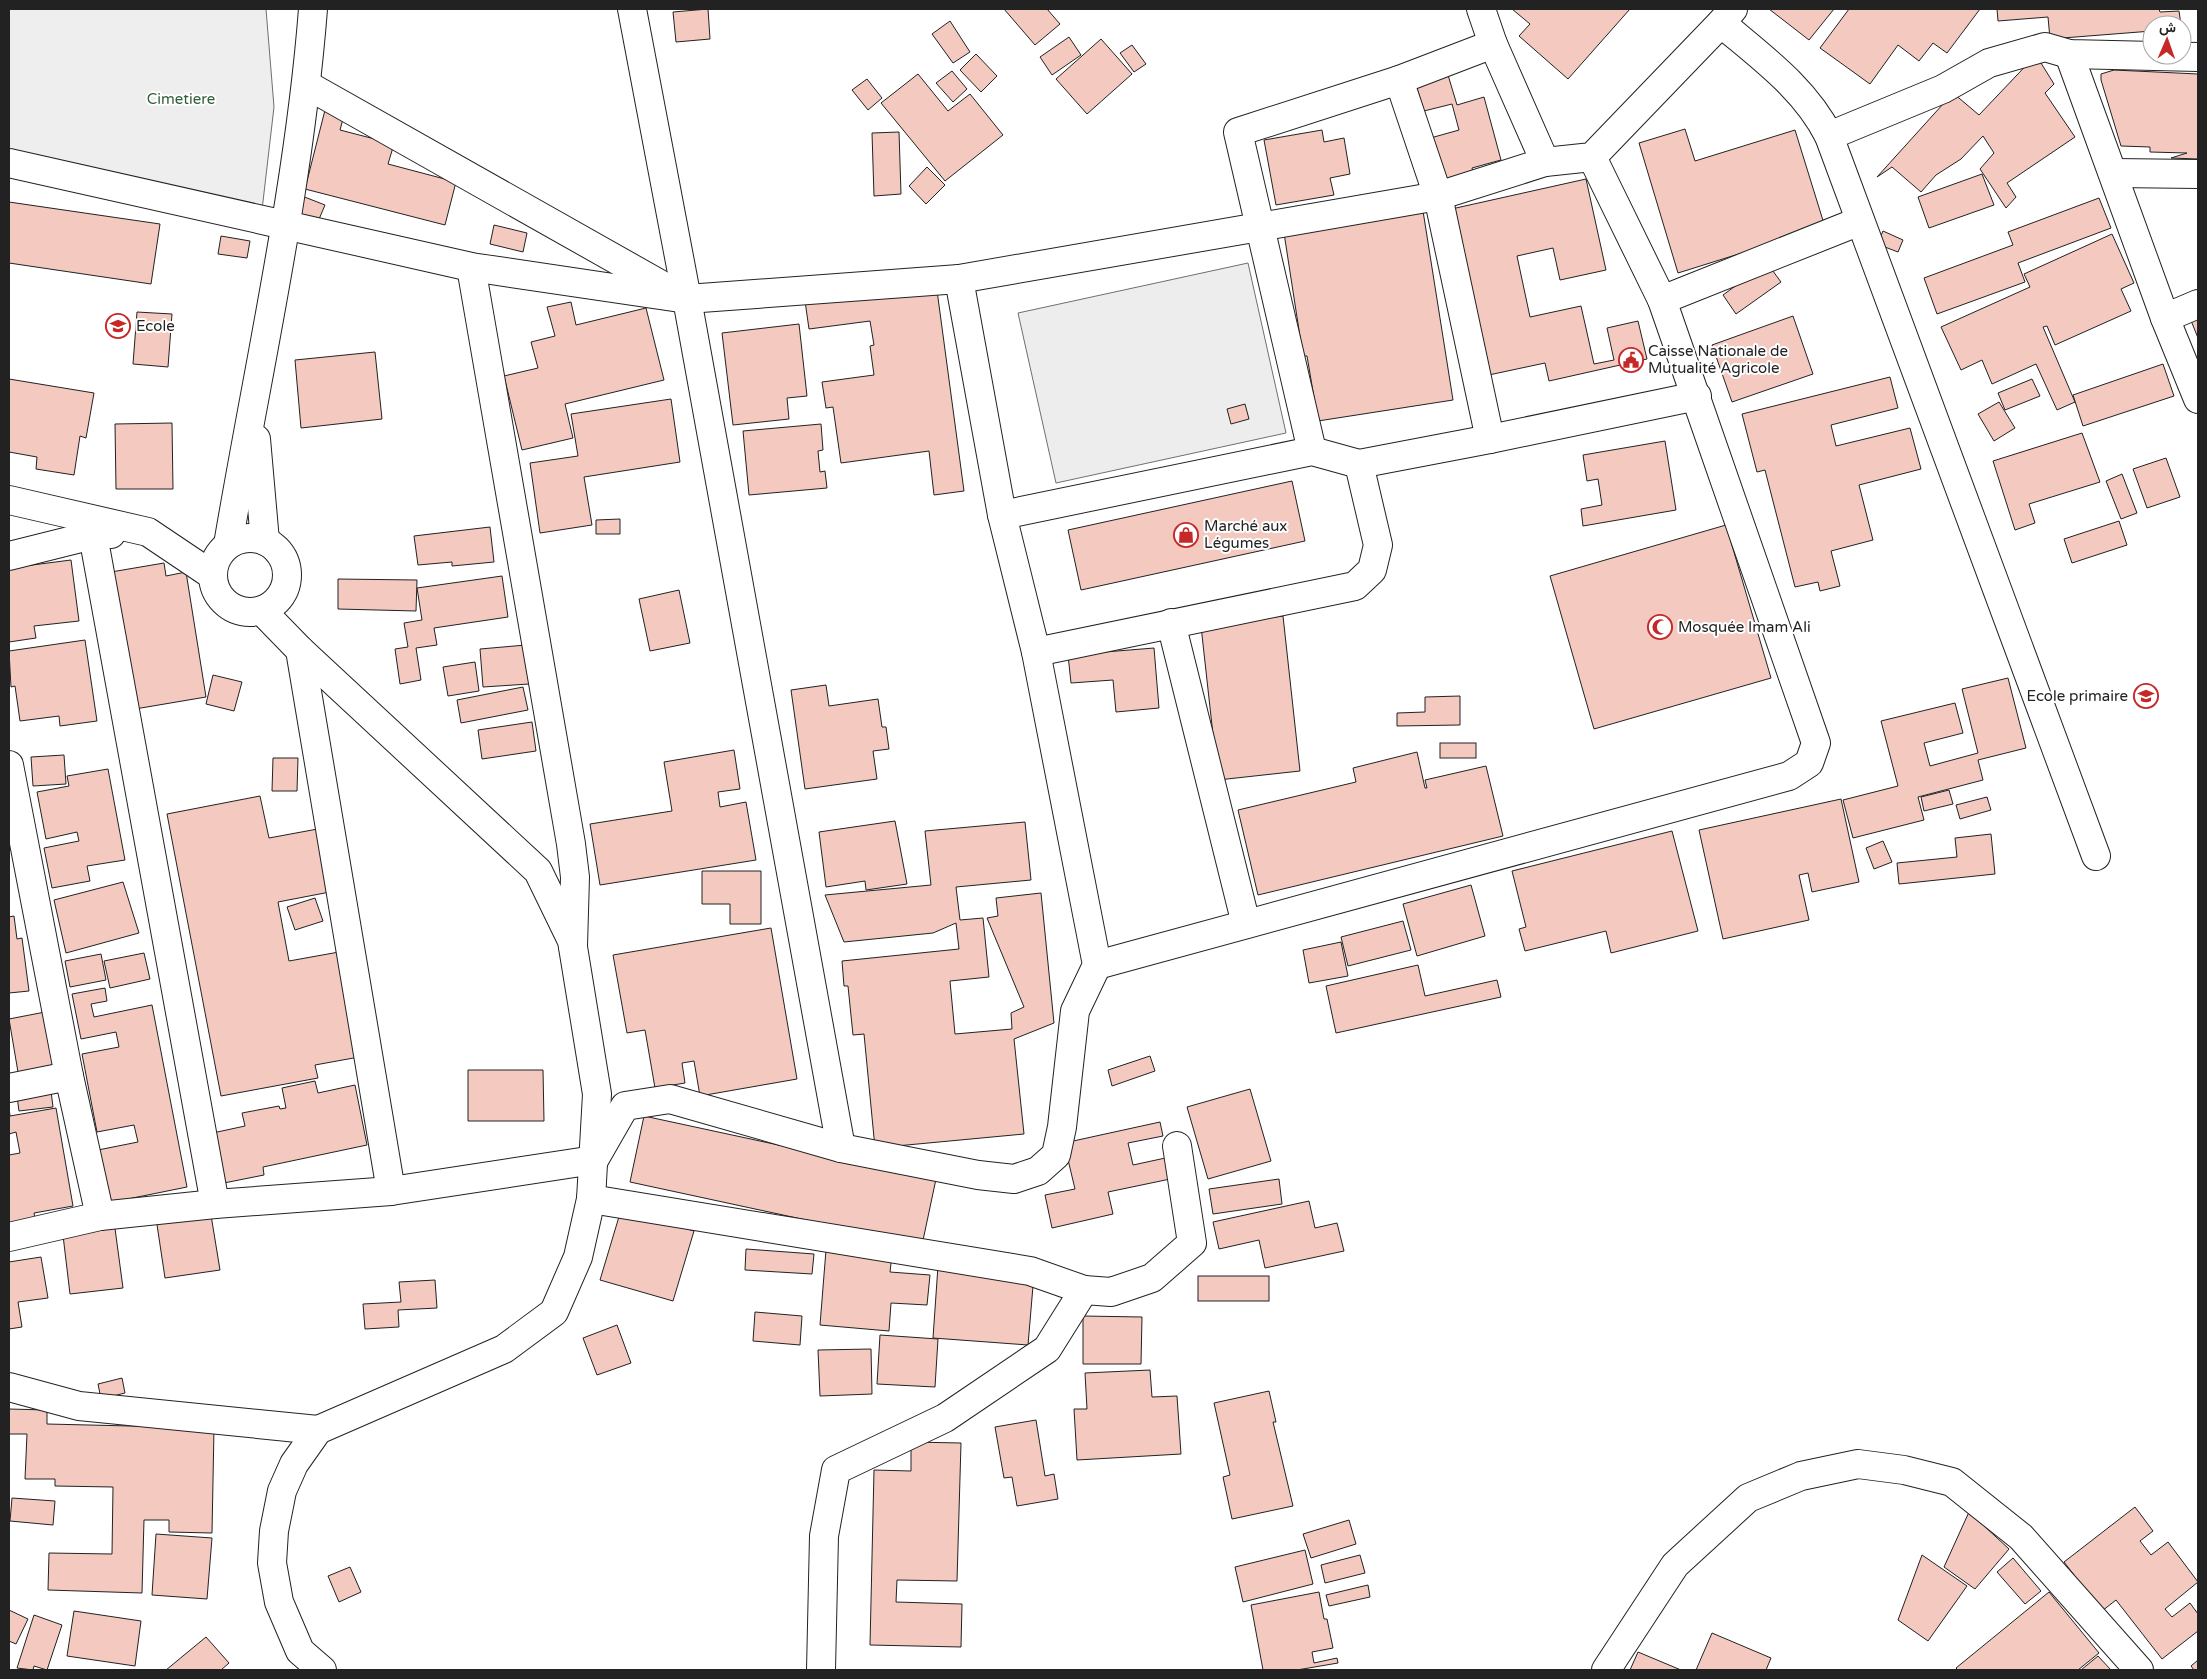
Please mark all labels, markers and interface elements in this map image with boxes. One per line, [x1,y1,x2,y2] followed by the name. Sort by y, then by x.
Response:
[2142,15,2192,65] north arrow
[2159,19,2176,36] text: ش
[147,90,215,108] park label: Cimetiere
[105,313,131,339] school or university icon: Ecole
[136,317,175,335] place label: Ecole
[1648,342,1788,377] place label: Caisse Nationale de Mutualité Agricole
[1618,347,1644,373] public building icon: Caisse Nationale de Mutualité Agricole
[1204,517,1287,552] place label: Marché aux Légumes
[1173,522,1199,548] shop icon: Marché aux Légumes
[1647,614,1673,640] mosque icon: Mosquée Imam Ali
[1678,618,1811,636] place label: Mosquée Imam Ali
[2133,683,2159,709] school or university icon: Ecole primaire
[2027,687,2128,705] place label: Ecole primaire

